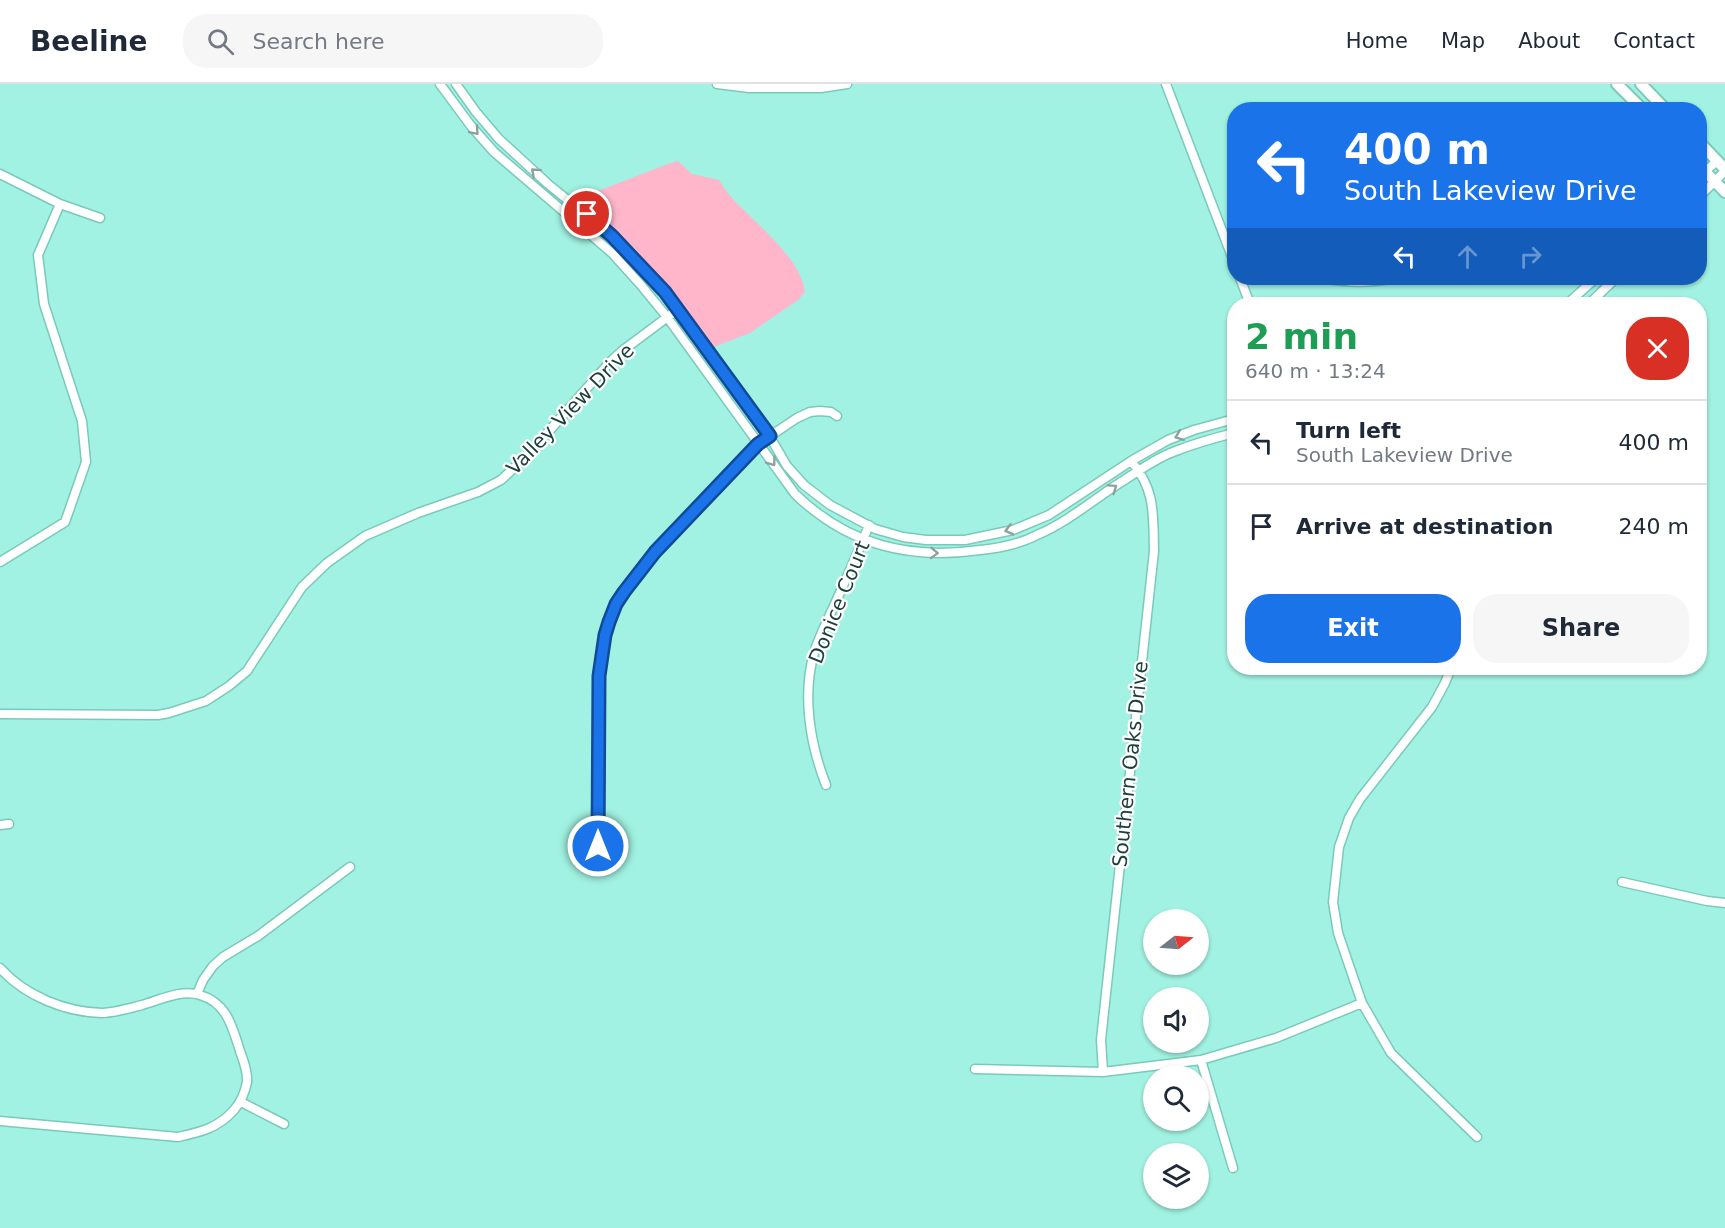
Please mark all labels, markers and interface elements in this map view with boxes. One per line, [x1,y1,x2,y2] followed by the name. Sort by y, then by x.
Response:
[183,14,603,68] search box
[30,25,147,58] text: Beeline
[204,25,237,58] icon: search
[252,29,385,54] text: Search here
[1346,29,1408,53] text: Home
[1441,29,1485,53] text: Map
[1518,29,1580,53] text: About
[1613,29,1695,53] text: Contact
[468,124,479,135] one-way arrow
[1344,125,1490,174] text: 400 m
[1245,126,1323,204] icon: left
[531,168,542,179] one-way arrow
[1344,175,1637,206] text: South Lakeview Drive
[561,188,612,239] pin
[570,197,603,230] icon: arrive
[1388,240,1421,273] icon: left
[1451,240,1484,273] icon: ahead
[1514,240,1547,273] icon: right
[1245,316,1358,357] text: 2 min
[1626,317,1689,380] button: close
[501,338,639,480] street label: Valley View Drive
[1245,359,1386,383] text: 640 m · 13:24
[1296,418,1401,443] text: Turn left
[1245,426,1278,459] icon: left
[1174,429,1185,441] one-way arrow
[1619,430,1689,455] text: 400 m
[1296,443,1513,467] text: South Lakeview Drive
[764,456,775,467] one-way arrow
[1106,484,1117,495] one-way arrow
[1245,510,1278,543] icon: arrive
[1296,514,1553,539] text: Arrive at destination
[1619,514,1689,539] text: 240 m
[1004,523,1015,535] one-way arrow
[803,537,875,667] street label: Donice Court
[930,547,939,560] one-way arrow
[1245,594,1461,663] button: Exit
[1473,594,1689,663] button: Share
[1107,660,1153,868] street label: Southern Oaks Drive
[566,814,630,878] position arrow
[1143,909,1209,975] north arrow
[1143,909,1209,1209] map controls
[1143,987,1209,1053] button: sound
[1143,1065,1209,1131] button: search
[1143,1143,1209,1209] button: layers

